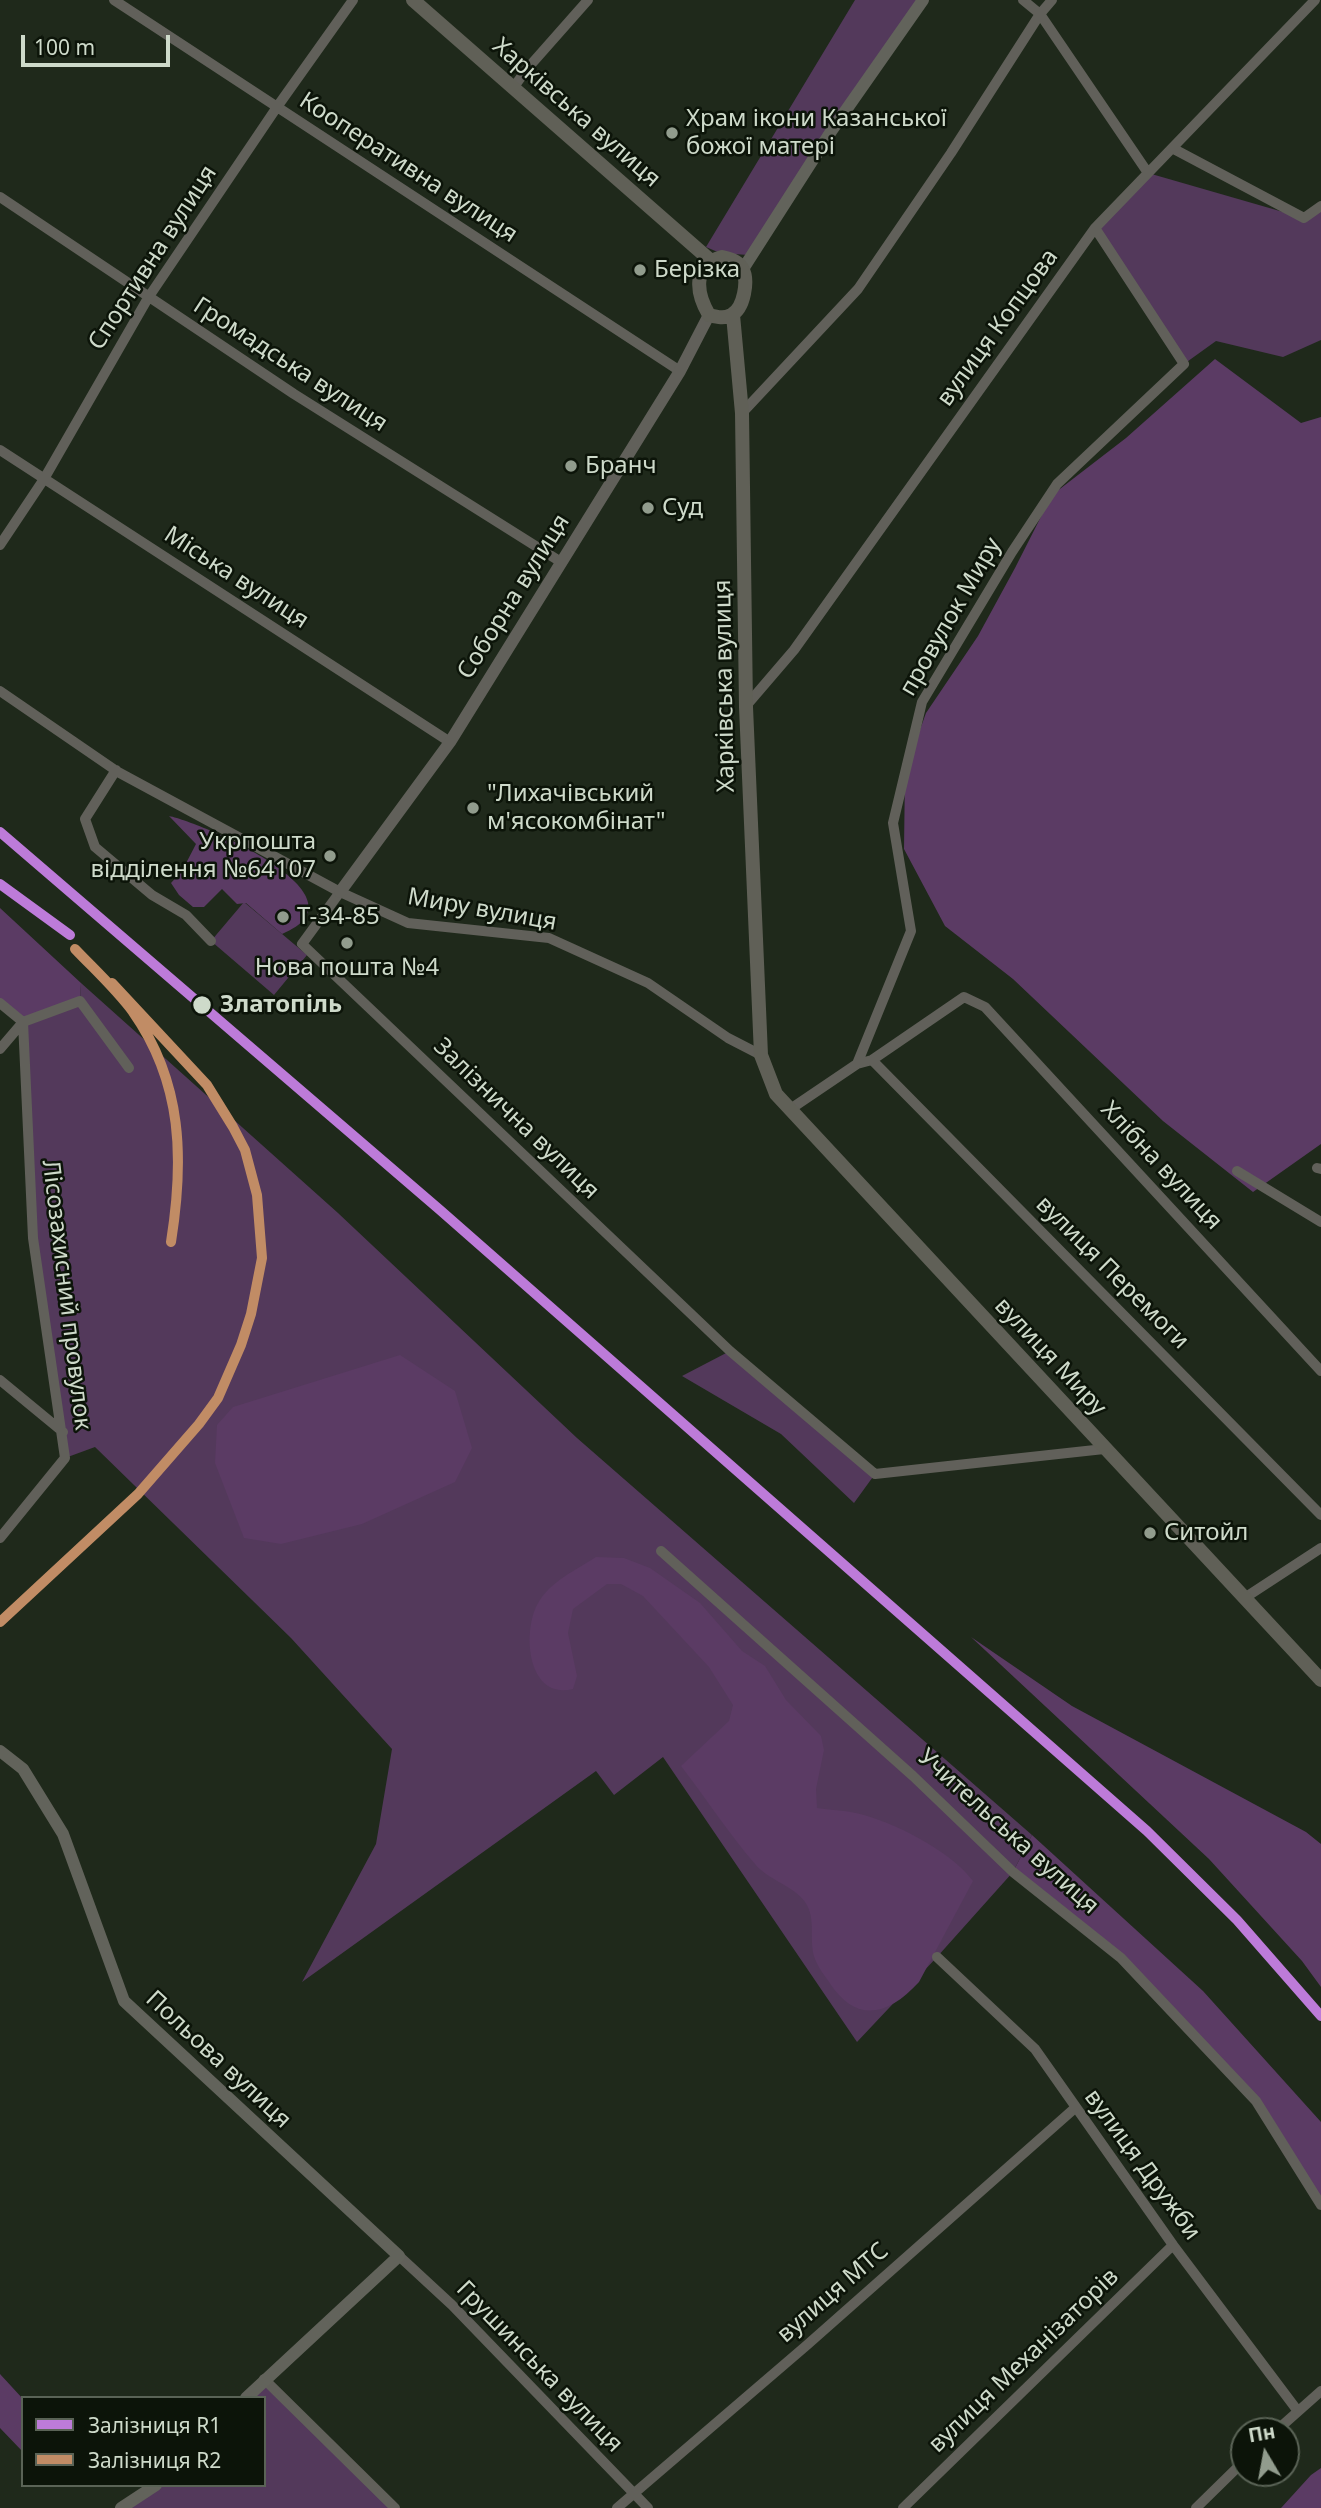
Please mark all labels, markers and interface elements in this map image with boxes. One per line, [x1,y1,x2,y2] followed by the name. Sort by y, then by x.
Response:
[24,21,173,65] scale bar
[486,32,666,194] street label: Харківська вулиця
[34,33,95,61] text: 100 m
[294,87,522,249] street label: Кооперативна вулиця
[686,105,947,161] place label: Храм ікони Казанської божої матері
[664,125,680,141] marker: Храм ікони Казанської божої матері
[83,160,223,356] street label: Спортивна вулиця
[931,244,1065,412] street label: вулиця Копцова
[654,256,740,284] place label: Берізка
[632,262,648,278] marker: Берізка
[188,292,392,438] street label: Громадська вулиця
[585,452,657,480] place label: Бранч
[563,458,579,474] marker: Бранч
[662,494,703,522] place label: Суд
[640,500,656,516] marker: Суд
[452,509,576,685] street label: Соборна вулиця
[158,521,314,635] street label: Міська вулиця
[894,533,1008,701] street label: провулок Миру
[709,579,741,793] street label: Харківська вулиця
[487,780,666,836] place label: "Лихачівський м'ясокомбінат"
[465,800,481,816] marker: "Лихачівський м'ясокомбінат"
[90,828,316,884] place label: Укрпошта відділення №64107
[322,848,338,864] marker: Укрпошта відділення №64107
[405,883,559,937] street label: Миру вулиця
[297,903,380,931] place label: Т-34-85
[275,909,291,925] marker: Т-34-85
[339,935,355,951] marker: Нова пошта №4
[255,954,439,982] place label: Нова пошта №4
[220,991,342,1019] place label: Златопіль
[191,994,213,1016] marker: Златопіль
[427,1033,605,1205] street label: Залізнична вулиця
[1094,1096,1228,1236] street label: Хлібна вулиця
[35,1158,97,1432] street label: Лісозахисний провулок
[1029,1190,1195,1356] street label: вулиця Перемоги
[988,1292,1112,1422] street label: вулиця Миру
[1164,1519,1248,1547] place label: Ситойл
[1142,1525,1158,1541] marker: Ситойл
[912,1743,1104,1921] street label: Учительська вулиця
[139,1985,297,2135] street label: Польова вулиця
[1078,2084,1206,2246] street label: вулиця Дружби
[771,2237,895,2349] street label: вулиця МТС
[923,2263,1125,2459] street label: вулиця Механізаторів
[450,2275,628,2459] street label: Грушинська вулиця
[21,2396,266,2487] legend
[88,2411,221,2439] text: Залізниця R1
[1230,2417,1300,2487] north arrow
[1246,2418,1277,2448] text: Пн
[88,2446,221,2474] text: Залізниця R2

